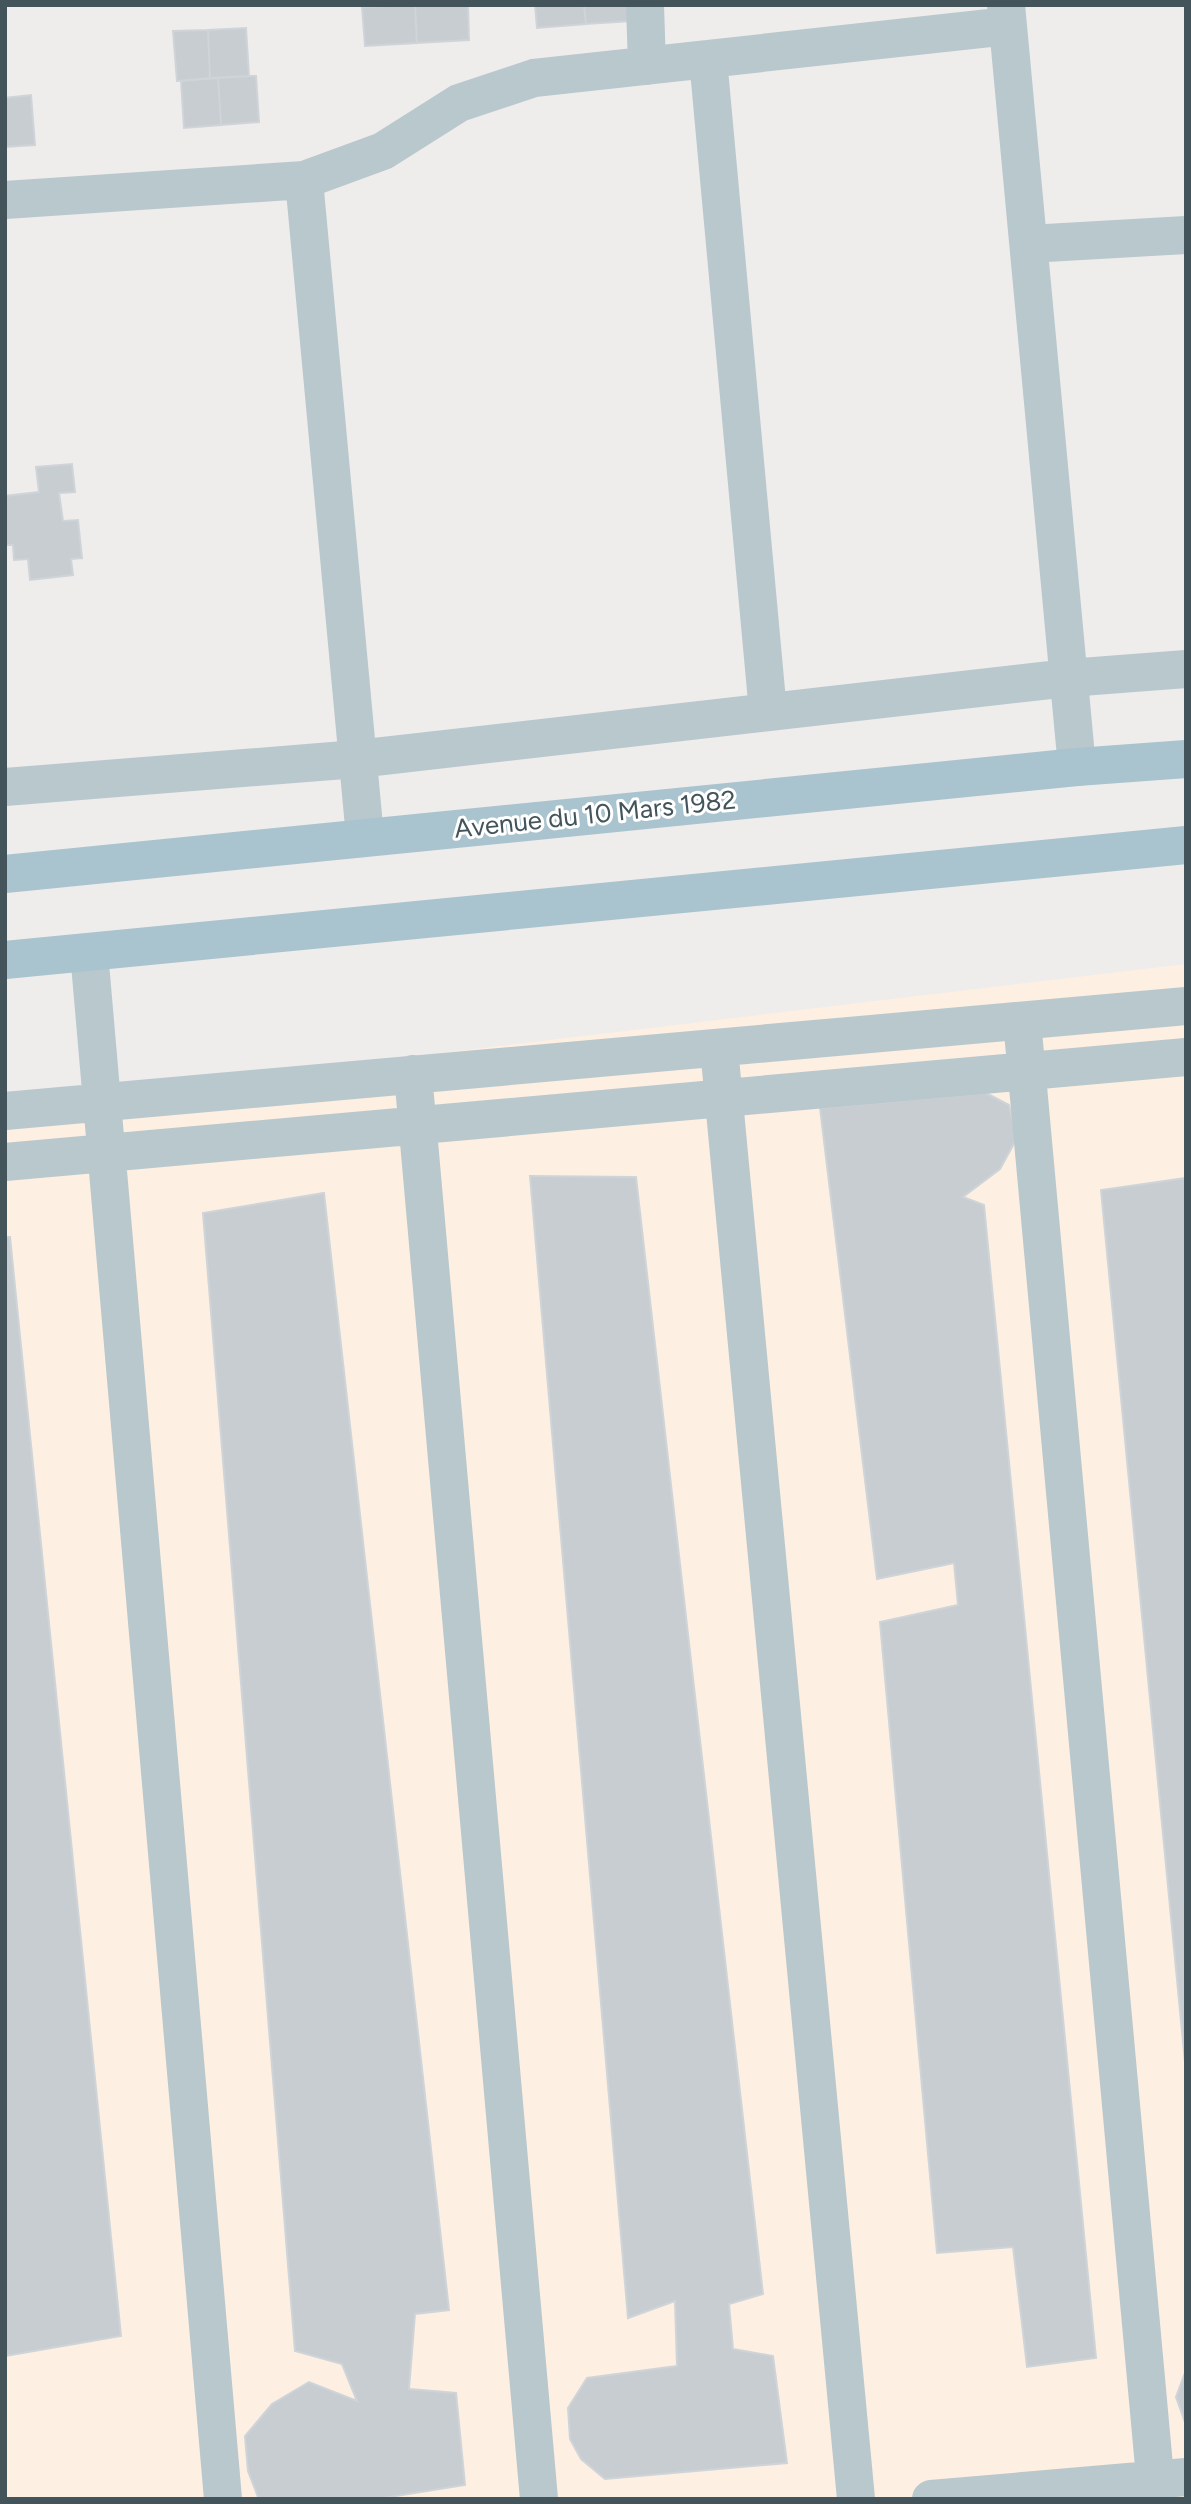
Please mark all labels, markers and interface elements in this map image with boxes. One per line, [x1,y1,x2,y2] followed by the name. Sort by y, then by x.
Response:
[453,783,737,845] street label: Avenue du 10 Mars 1982

